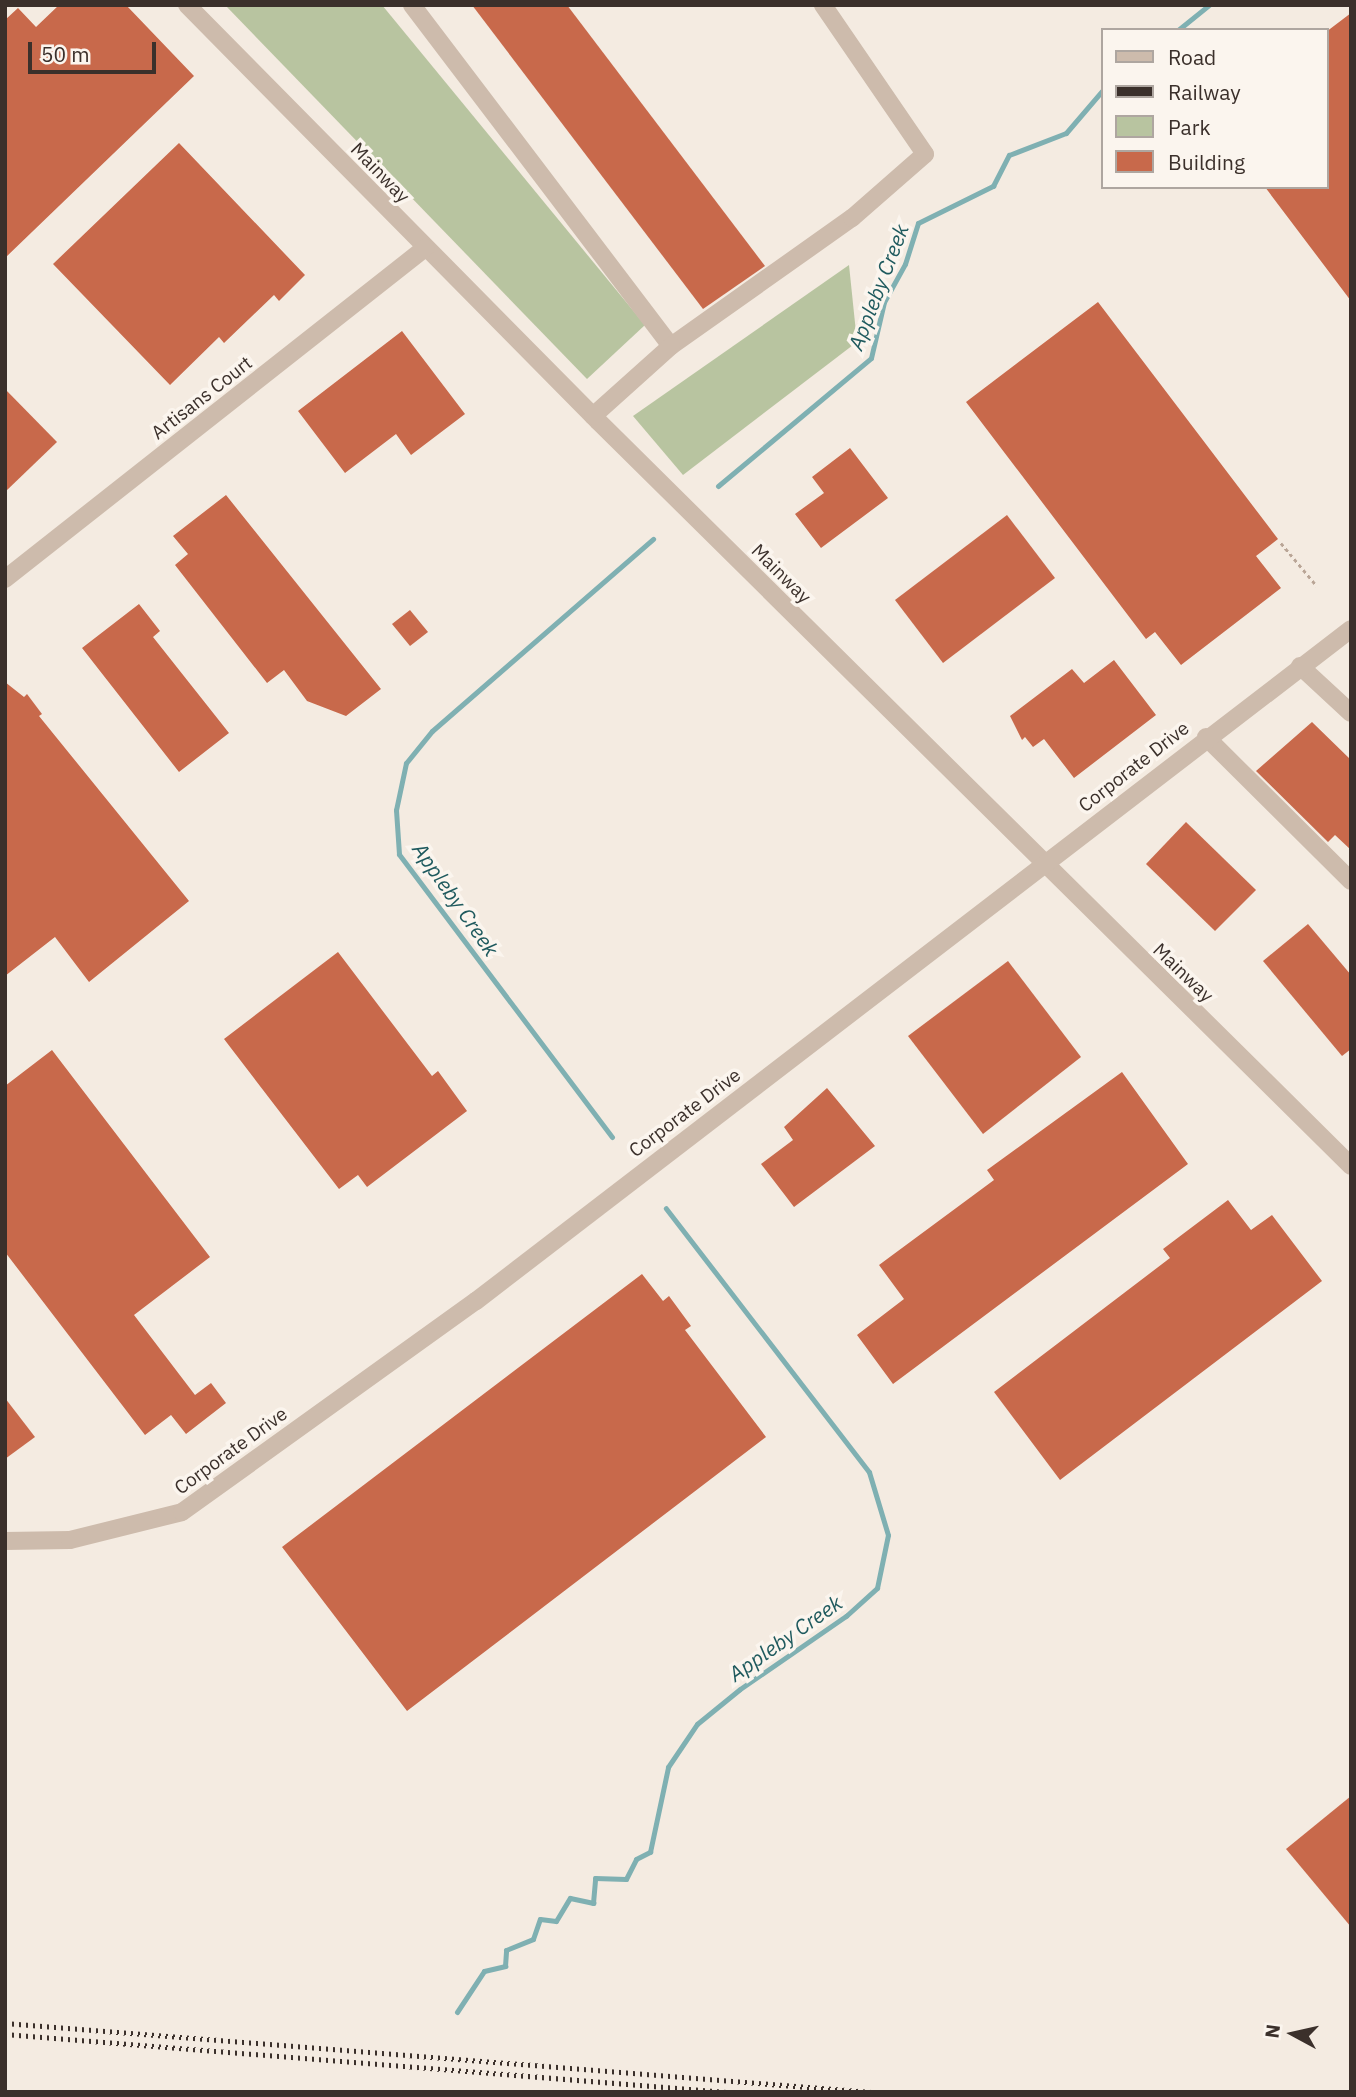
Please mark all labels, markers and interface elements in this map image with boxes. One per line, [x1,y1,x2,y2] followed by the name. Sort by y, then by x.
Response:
[32,28,159,72] scale bar
[1100,28,1328,189] legend
[41,40,90,68] text: 50 m
[1168,43,1216,71] text: Road
[1168,78,1241,106] text: Railway
[1168,113,1211,141] text: Park
[346,138,414,208] street label: Mainway
[1168,148,1245,176] text: Building
[842,221,914,353] water label: Appleby Creek
[147,352,257,444] street label: Artisans Court
[746,539,816,609] street label: Mainway
[1074,717,1194,817] street label: Corporate Drive
[408,837,504,961] water label: Appleby Creek
[1148,939,1218,1007] street label: Mainway
[625,1064,745,1162] street label: Corporate Drive
[170,1402,292,1500] street label: Corporate Drive
[723,1590,847,1686] water label: Appleby Creek
[1258,1999,1328,2069] north arrow
[1259,2023,1285,2040] text: N

